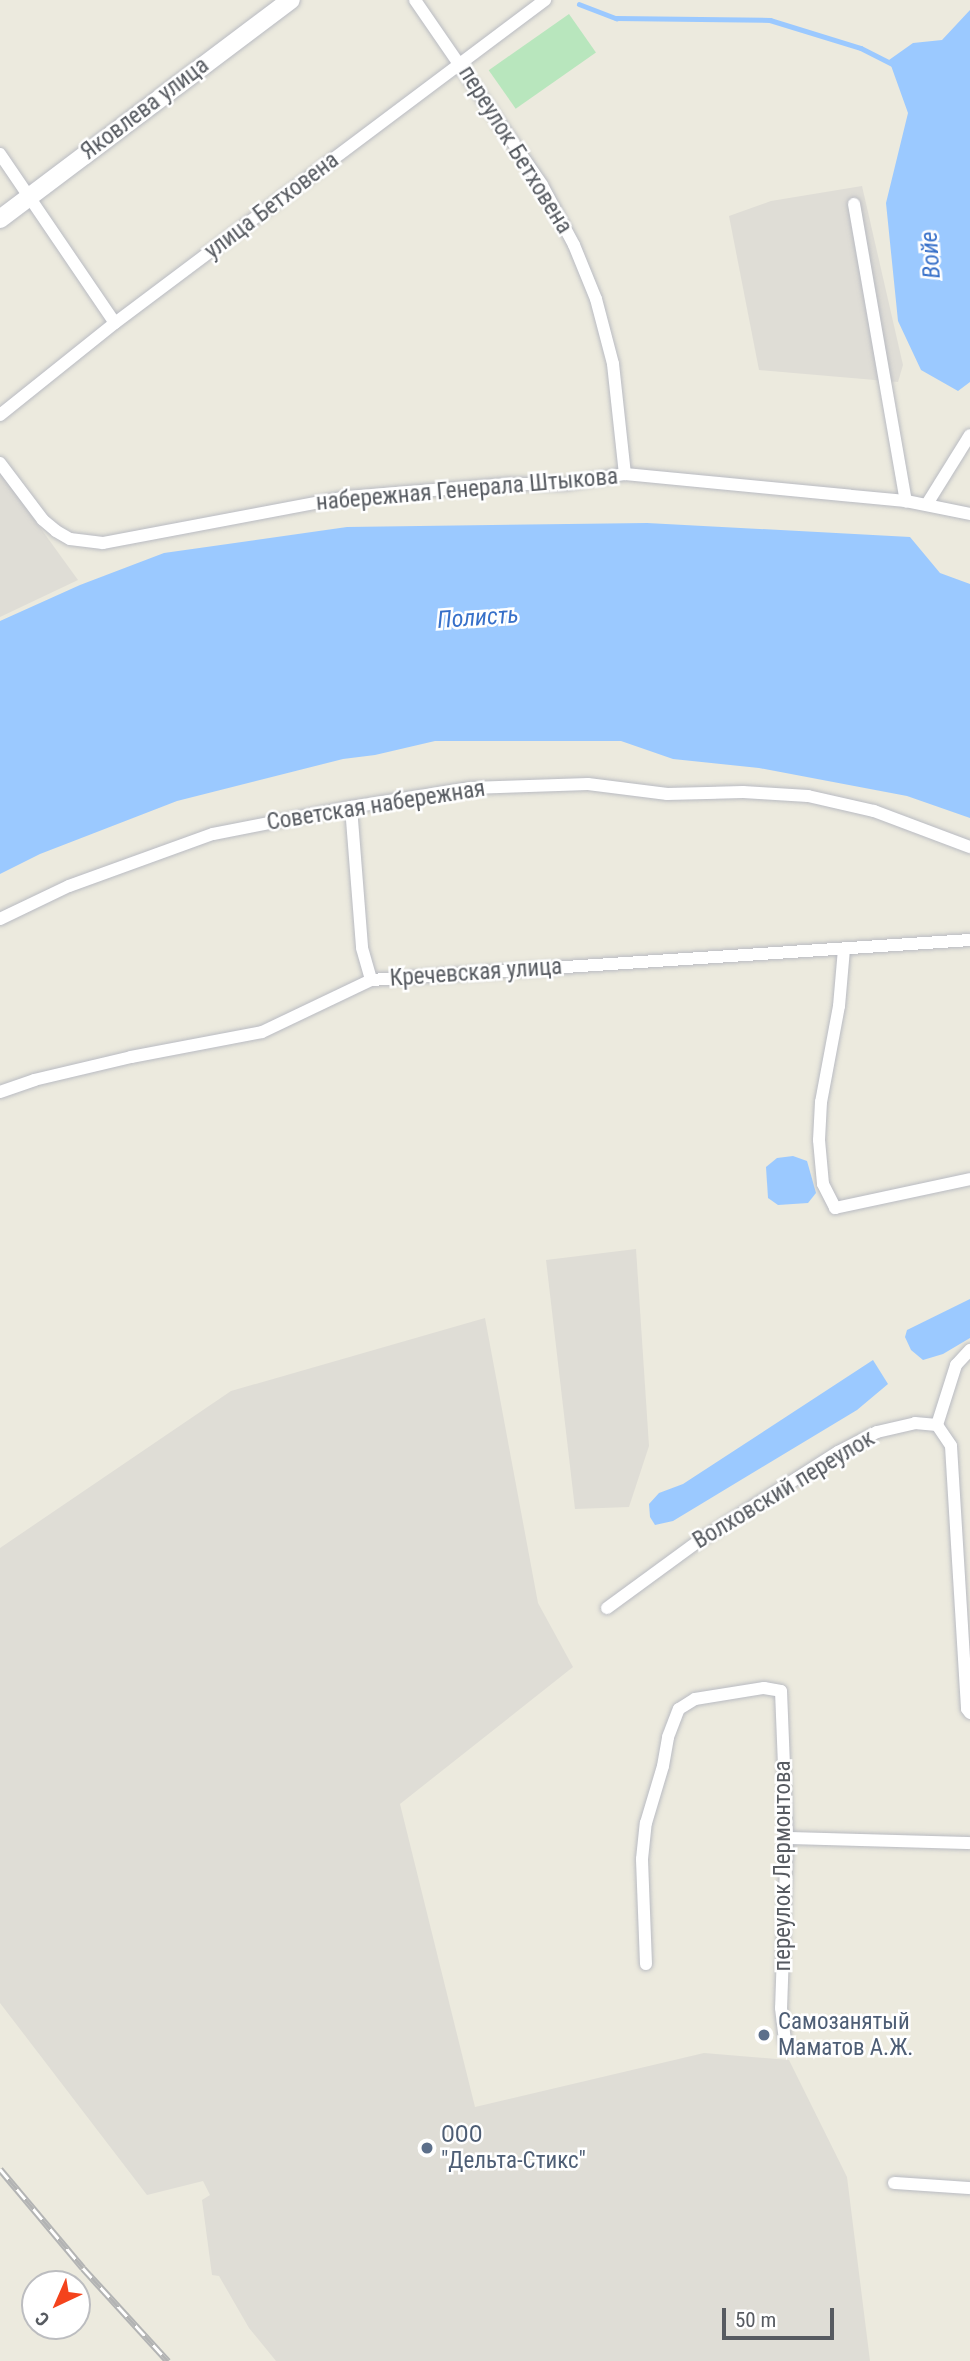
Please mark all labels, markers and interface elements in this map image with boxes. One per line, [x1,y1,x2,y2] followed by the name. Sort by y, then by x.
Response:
[76,52,214,166] street label: Яковлева улица
[452,61,578,239] street label: переулок Бетховена
[200,147,344,265] street label: улица Бетховена
[915,230,947,280] water label: Войе
[315,463,619,517] street label: набережная Генерала Штыкова
[436,601,520,635] water label: Полисть
[265,775,487,837] street label: Советская набережная
[389,953,563,993] street label: Кречевская улица
[688,1425,880,1555] street label: Волховский переулок
[769,1760,797,1972] street label: переулок Лермонтова
[778,2008,913,2062] place label: Самозанятый Маматов А.Ж.
[756,2027,772,2043] marker: Самозанятый Маматов А.Ж.
[441,2121,586,2175] place label: ООО "Дельта-Стикс"
[419,2140,435,2156] marker: ООО "Дельта-Стикс"
[21,2270,91,2340] north arrow
[725,2294,837,2338] scale bar
[31,2307,54,2331] text: С
[735,2308,776,2332] text: 50 m

